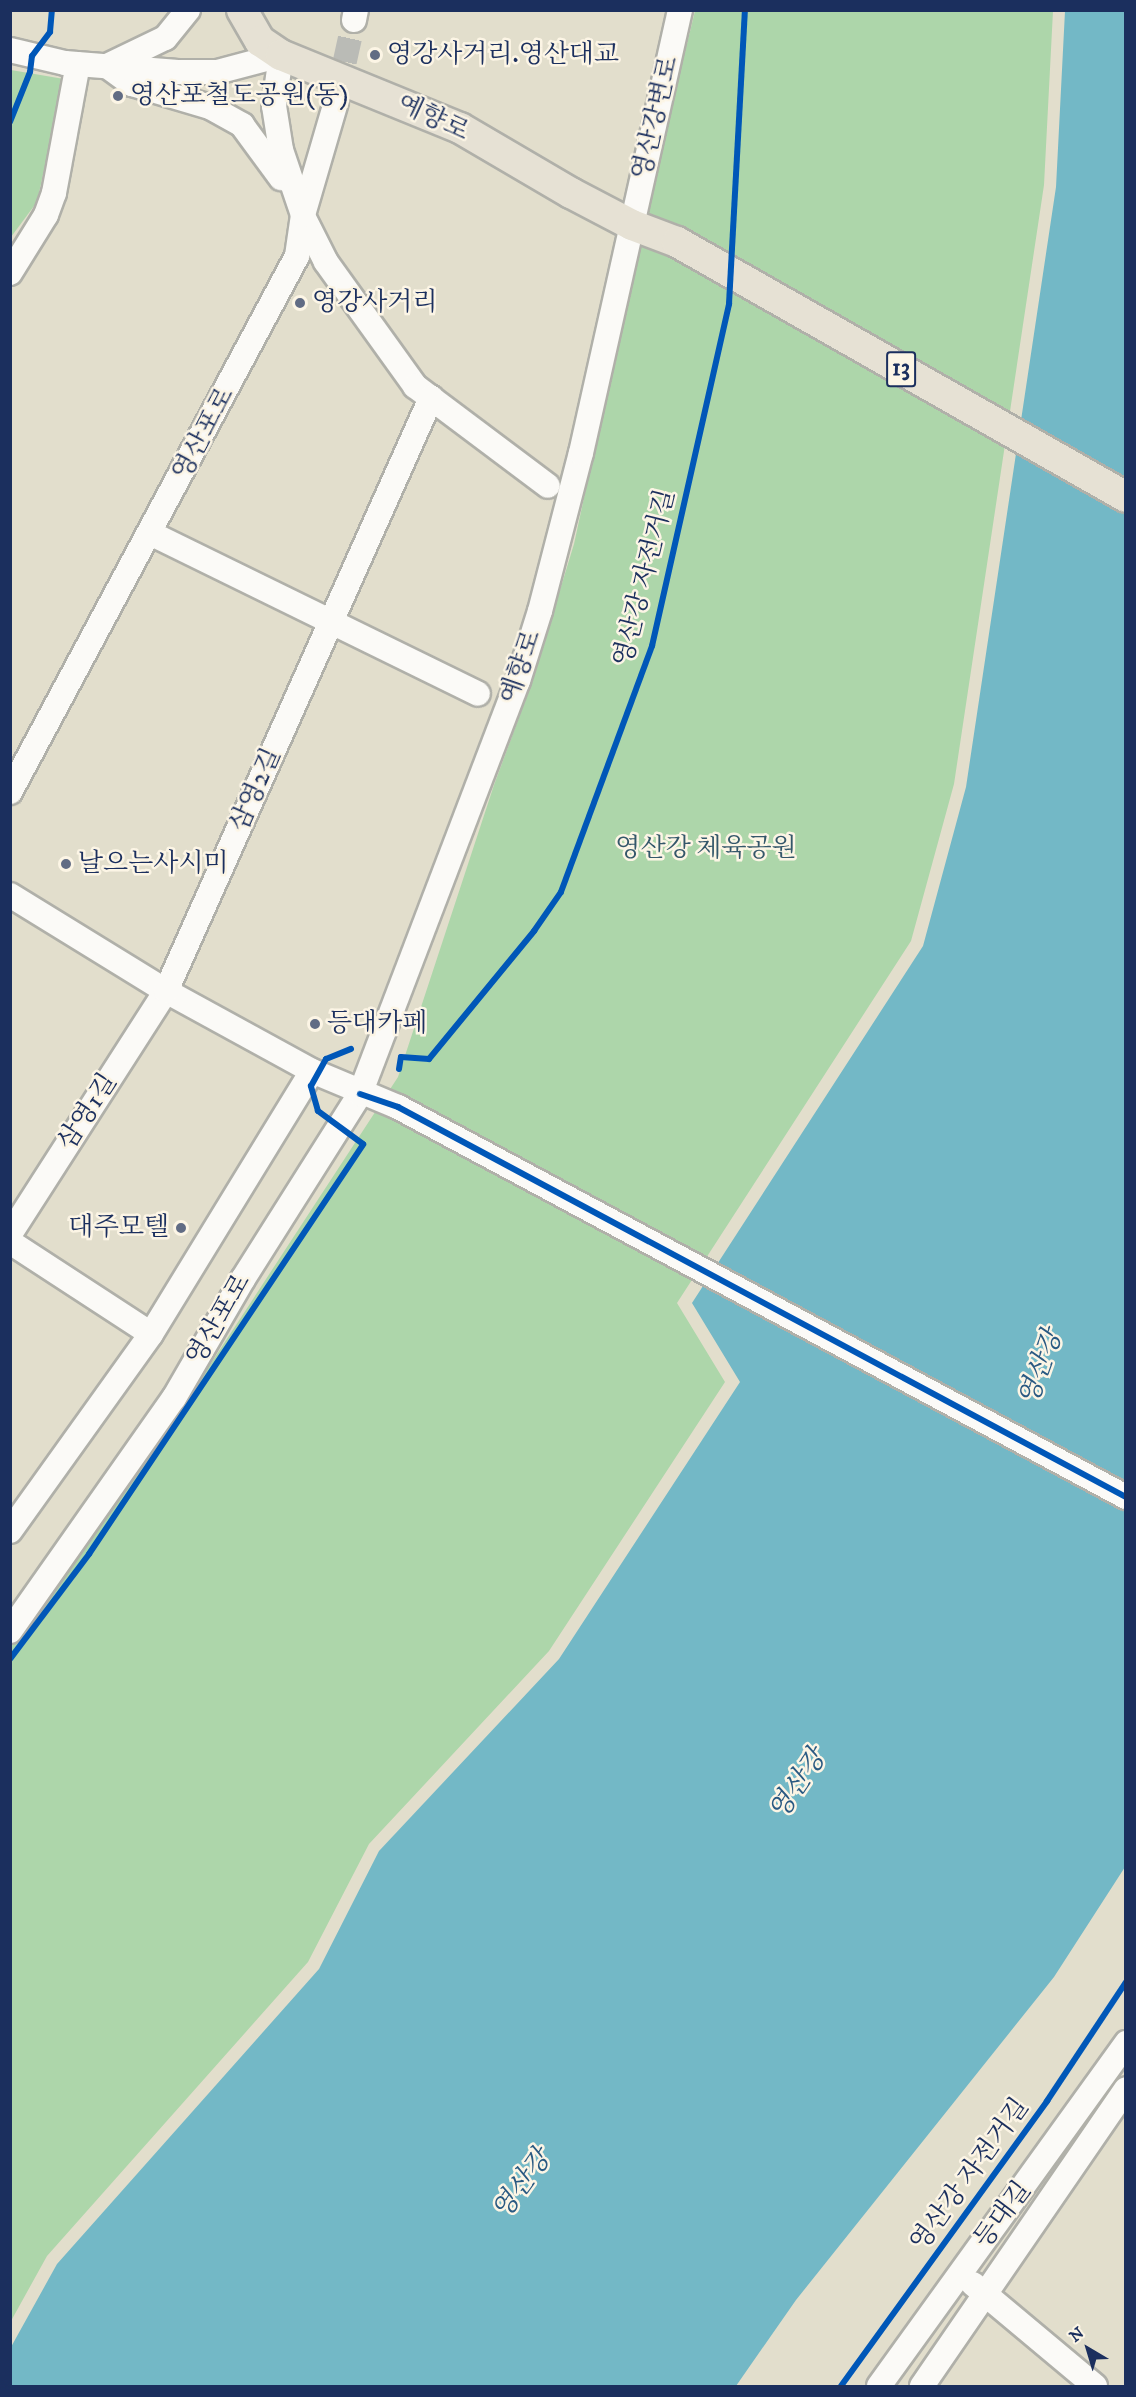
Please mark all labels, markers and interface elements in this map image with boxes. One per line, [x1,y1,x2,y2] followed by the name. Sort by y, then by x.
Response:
[387,39,619,71] place label: 영강사거리.영산대교
[368,48,382,62] marker: 영강사거리.영산대교
[627,53,685,183] street label: 영산강변로
[130,80,348,112] place label: 영산포철도공원(동)
[392,88,474,148] street label: 예향로
[111,89,125,103] marker: 영산포철도공원(동)
[312,287,438,319] place label: 영강사거리
[293,296,307,310] marker: 영강사거리
[886,348,916,390] road number: 13
[167,382,241,486] street label: 영산포로
[608,486,682,670] street label: 영산강 자전거길
[494,626,548,708] street label: 예향로
[224,743,288,837] street label: 삼영2길
[615,833,797,865] park label: 영산강 체육공원
[78,848,229,880] place label: 날으는사시미
[59,857,73,871] marker: 날으는사시미
[327,1008,427,1040] place label: 등대카페
[308,1017,322,1031] marker: 등대카페
[52,1068,124,1156] street label: 삼영1길
[69,1212,169,1244] place label: 대주모텔
[174,1221,188,1235] marker: 대주모텔
[180,1269,258,1371] street label: 영산포로
[1012,1326,1070,1410] water label: 영산강
[763,1744,833,1826] water label: 영산강
[904,2092,1036,2258] street label: 영산강 자전거길
[486,2144,558,2226] water label: 영산강
[968,2176,1038,2254] street label: 등대길
[1058,2319,1118,2379] north arrow
[1066,2323,1088,2347] text: N

